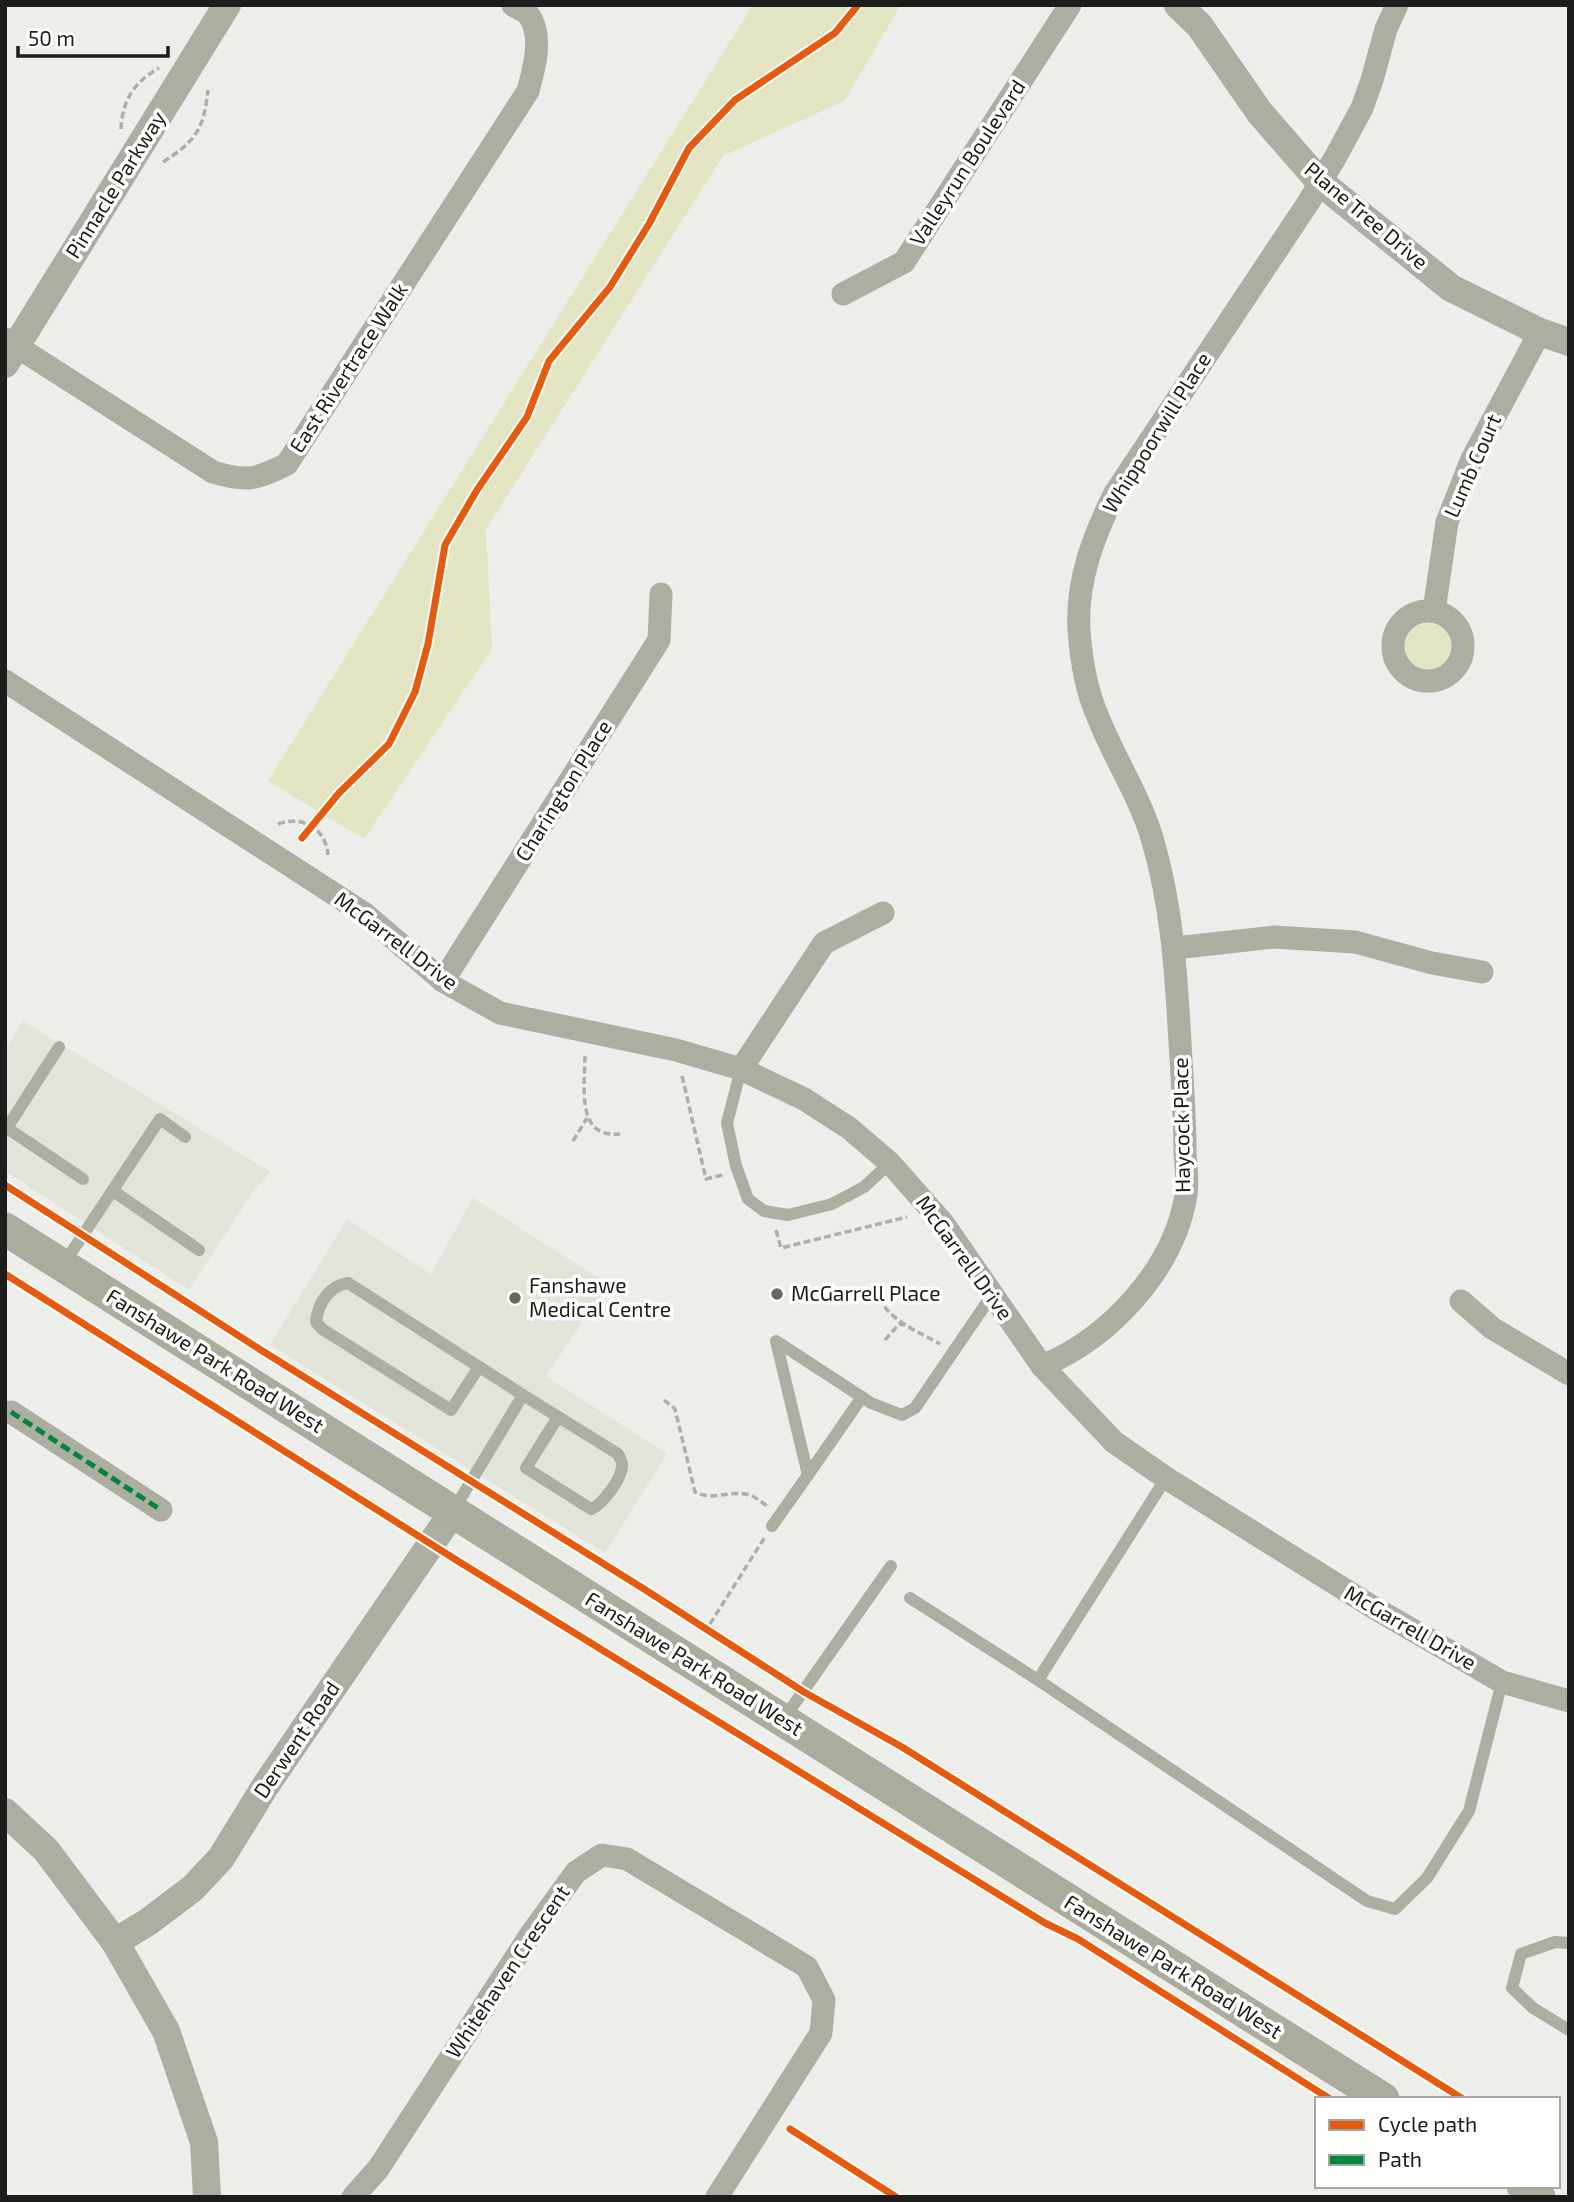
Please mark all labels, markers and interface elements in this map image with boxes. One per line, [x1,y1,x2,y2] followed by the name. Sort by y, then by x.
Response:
[18,14,168,58] scale bar
[28,25,75,50] text: 50 m
[904,74,1030,250] street label: Valleyrun Boulevard
[59,106,170,262] street label: Pinnacle Parkway
[1300,156,1434,274] street label: Plane Tree Drive
[284,277,412,457] street label: East Rivertrace Walk
[1096,347,1215,517] street label: Whippoorwill Place
[1438,410,1505,521] street label: Lumb Court
[509,715,616,865] street label: Charington Place
[330,885,463,994] street label: McGarrell Drive
[1167,1057,1194,1193] street label: Haycock Place
[912,1190,1019,1324] street label: McGarrell Drive
[529,1272,671,1321] place label: Fanshawe Medical Centre
[791,1280,940,1305] place label: McGarrell Place
[102,1282,329,1437] street label: Fanshawe Park Road West
[769,1286,785,1302] marker: McGarrell Place
[507,1290,523,1306] marker: Fanshawe Medical Centre
[1341,1579,1481,1674] street label: McGarrell Drive
[581,1585,808,1740] street label: Fanshawe Park Road West
[248,1676,344,1802] street label: Derwent Road
[440,1880,574,2062] street label: Whitehaven Crescent
[1060,1888,1287,2043] street label: Fanshawe Park Road West
[1315,2097,1560,2188] legend
[1378,2111,1477,2136] text: Cycle path
[1378,2146,1422,2171] text: Path

